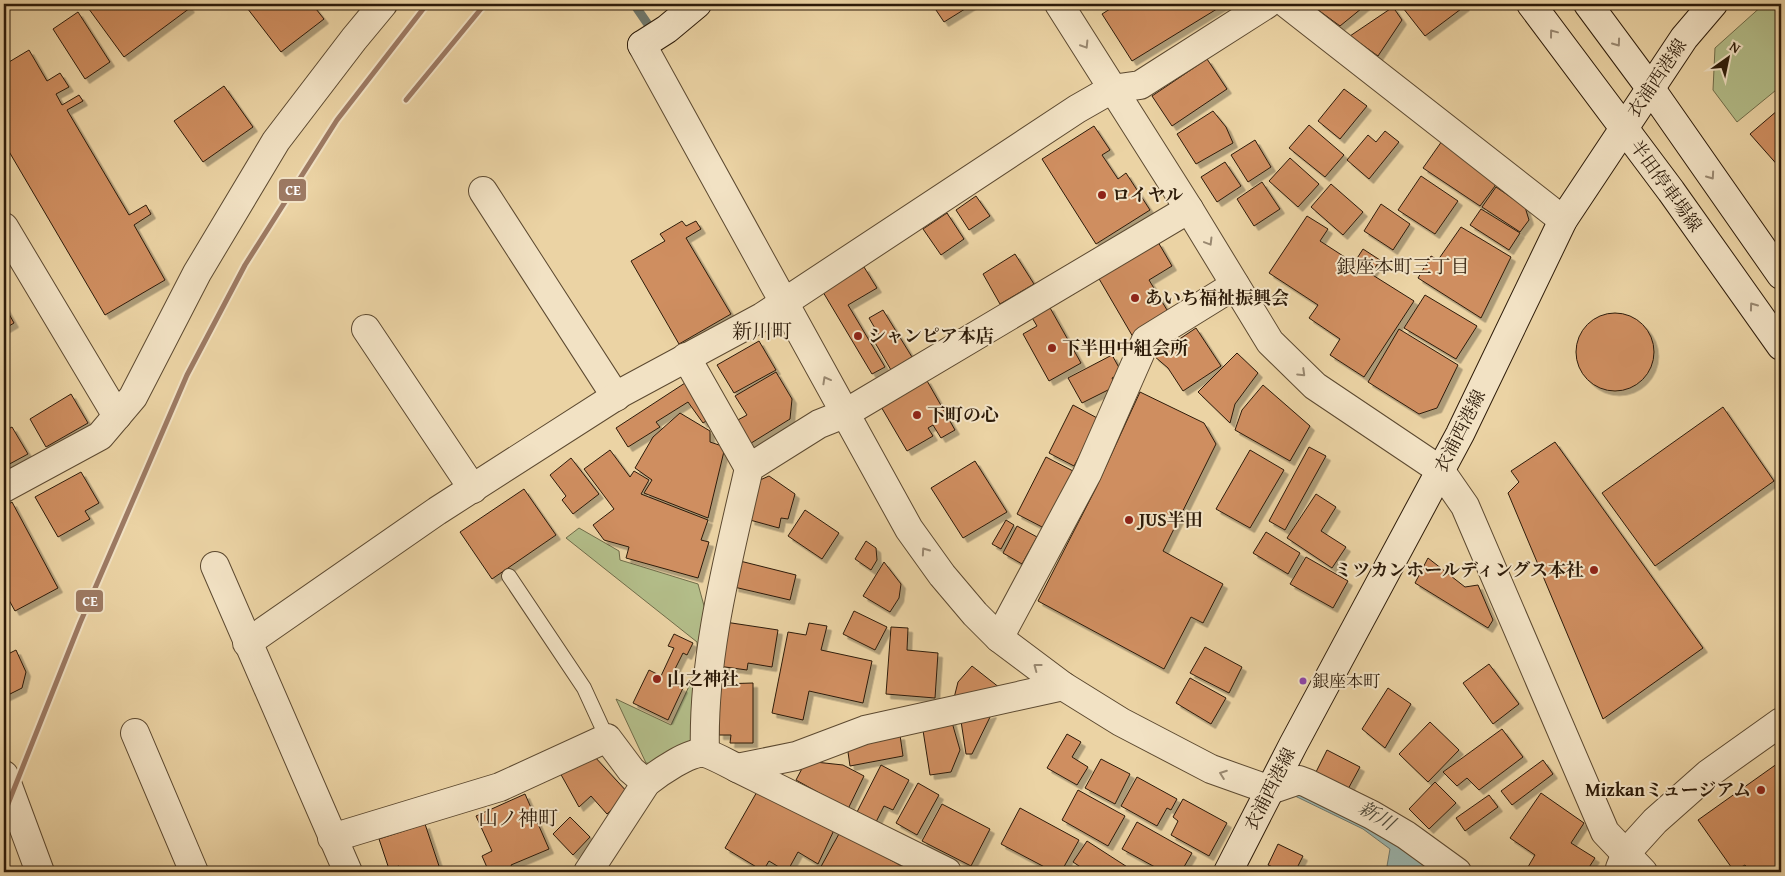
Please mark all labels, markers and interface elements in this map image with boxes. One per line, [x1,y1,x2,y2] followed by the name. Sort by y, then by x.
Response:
[1550,29,1559,39] one-way arrow
[1702,32,1752,82] north arrow
[1620,33,1693,123] street label: 衣浦西港線
[1726,36,1745,58] text: N
[1612,37,1620,46] one-way arrow
[1078,40,1088,49] one-way arrow
[1624,134,1709,237] street label: 半田停車場線
[1705,170,1714,180] one-way arrow
[278,178,307,202] line badge: CE
[285,180,301,200] text: CE
[1112,181,1183,208] place label: ロイヤル
[1096,189,1108,201] marker: ロイヤル
[1202,236,1212,245] one-way arrow
[1336,252,1470,280] district label: 銀座本町三丁目
[1145,284,1289,311] place label: あいち福祉振興会
[1129,292,1141,304] marker: あいち福祉振興会
[1750,302,1759,312] one-way arrow
[732,316,792,345] district label: 新川町
[868,322,994,349] place label: シャンピア本店
[852,330,864,342] marker: シャンピア本店
[1062,334,1188,361] place label: 下半田中組会所
[1046,342,1058,354] marker: 下半田中組会所
[1297,367,1306,376] one-way arrow
[822,377,832,386] one-way arrow
[1427,385,1492,477] street label: 衣浦西港線
[927,401,999,428] place label: 下町の心
[911,409,923,421] marker: 下町の心
[1136,506,1203,533] place label: JUS半田
[1123,514,1135,526] marker: JUS半田
[922,548,931,557] one-way arrow
[1334,556,1584,583] place label: ミツカンホールディングス本社
[1588,564,1600,576] marker: ミツカンホールディングス本社
[75,589,104,613] line badge: CE
[82,591,98,611] text: CE
[1034,664,1043,673] one-way arrow
[667,665,739,692] place label: 山之神社
[1312,668,1380,693] place label: 銀座本町
[651,673,663,685] marker: 山之神社
[1298,676,1308,686] marker: 銀座本町
[1237,743,1302,835] street label: 衣浦西港線
[1220,770,1228,780] one-way arrow
[1585,776,1751,803] place label: Mizkanミュージアム
[1755,784,1767,796] marker: Mizkanミュージアム
[1353,793,1402,838] water label: 新川
[478,803,558,832] district label: 山ノ神町

